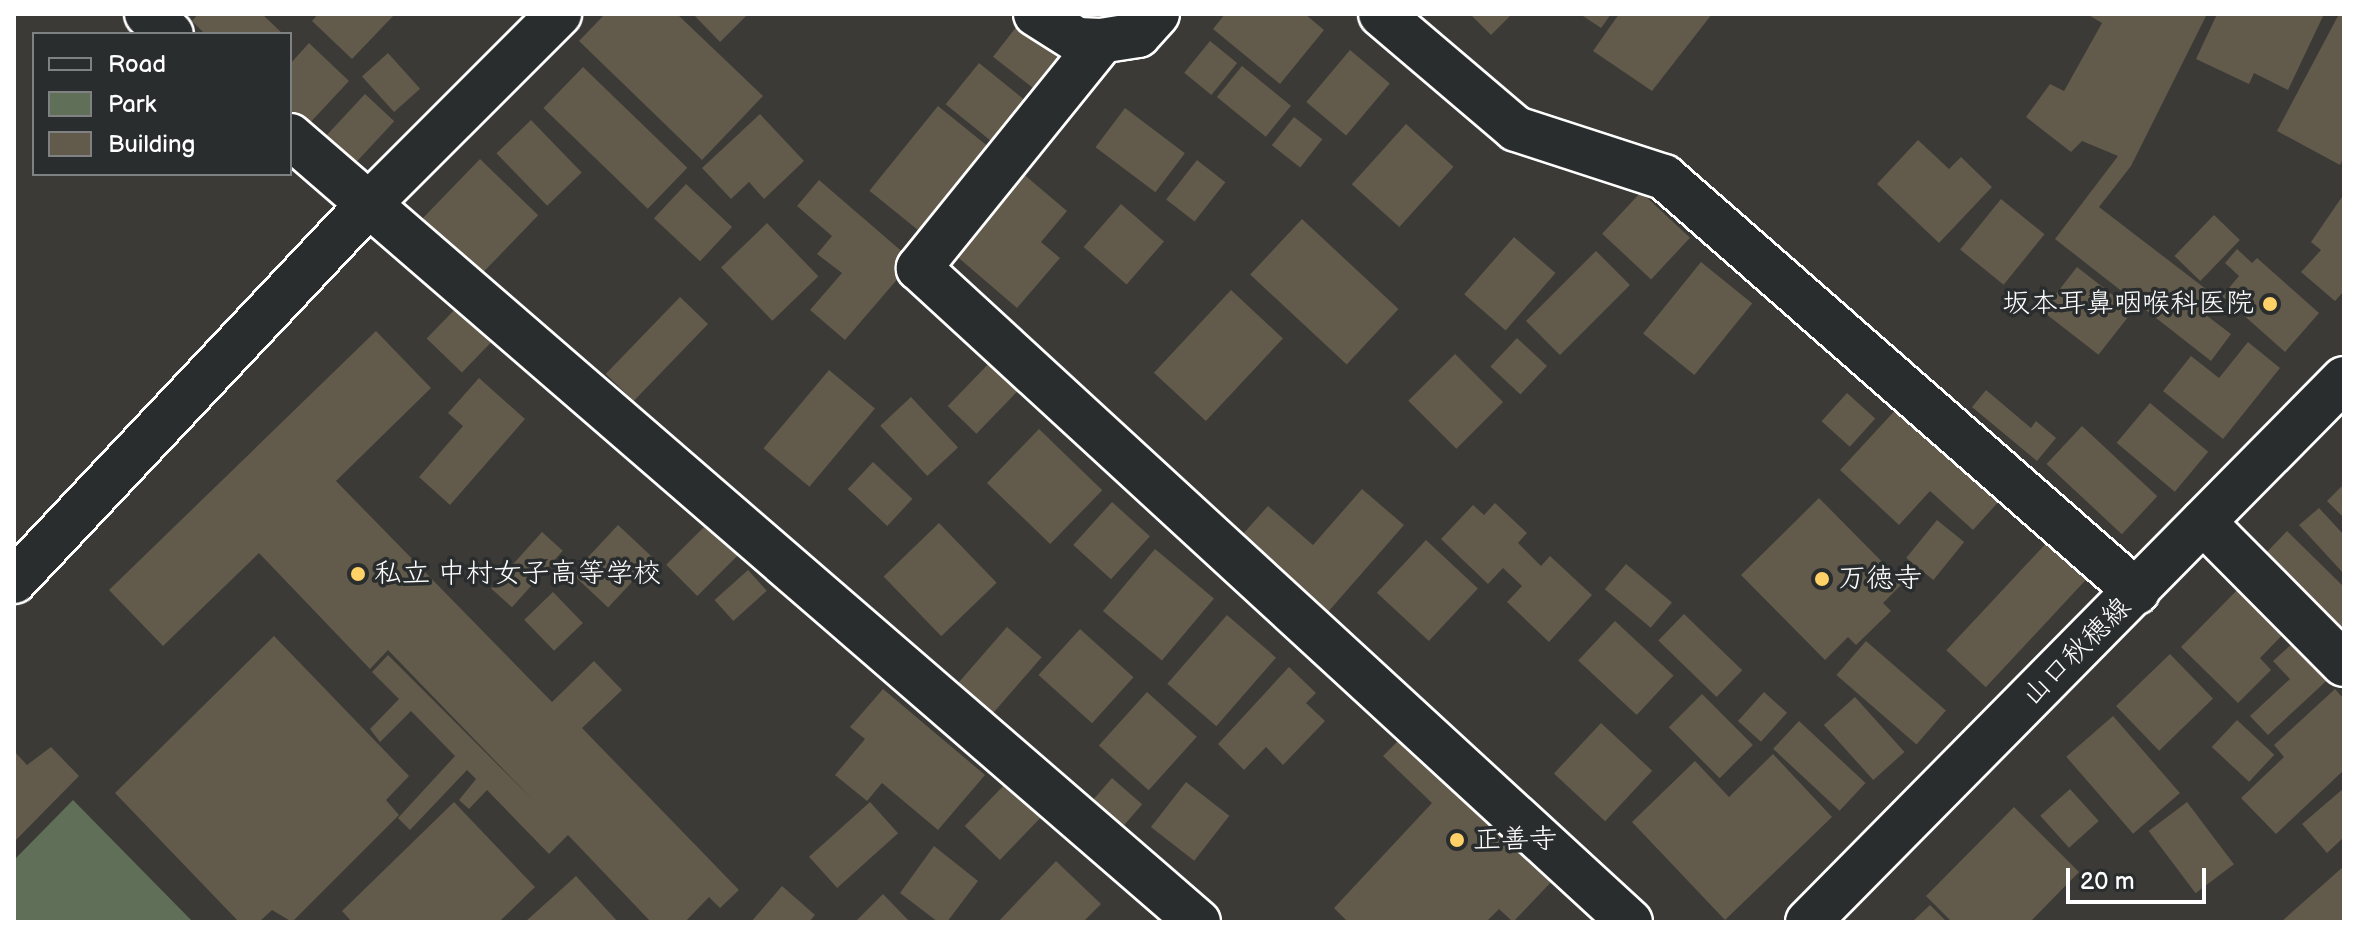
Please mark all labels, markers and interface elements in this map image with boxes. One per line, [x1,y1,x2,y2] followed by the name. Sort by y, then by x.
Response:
[32,32,292,176] legend
[108,50,166,79] text: Road
[108,90,156,119] text: Park
[108,130,195,159] text: Building
[2002,287,2254,321] place label: 坂本耳鼻咽喉科医院
[2261,295,2279,313] marker: 坂本耳鼻咽喉科医院
[374,557,662,591] place label: 私立 中村女子高等学校
[1838,562,1922,596] place label: 万徳寺
[349,565,367,583] marker: 私立 中村女子高等学校
[1813,570,1831,588] marker: 万徳寺
[2016,591,2138,713] street label: 山口秋穂線
[1473,823,1557,857] place label: 正善寺
[1448,831,1466,849] marker: 正善寺
[2070,852,2210,902] scale bar
[2080,867,2135,896] text: 20 m

